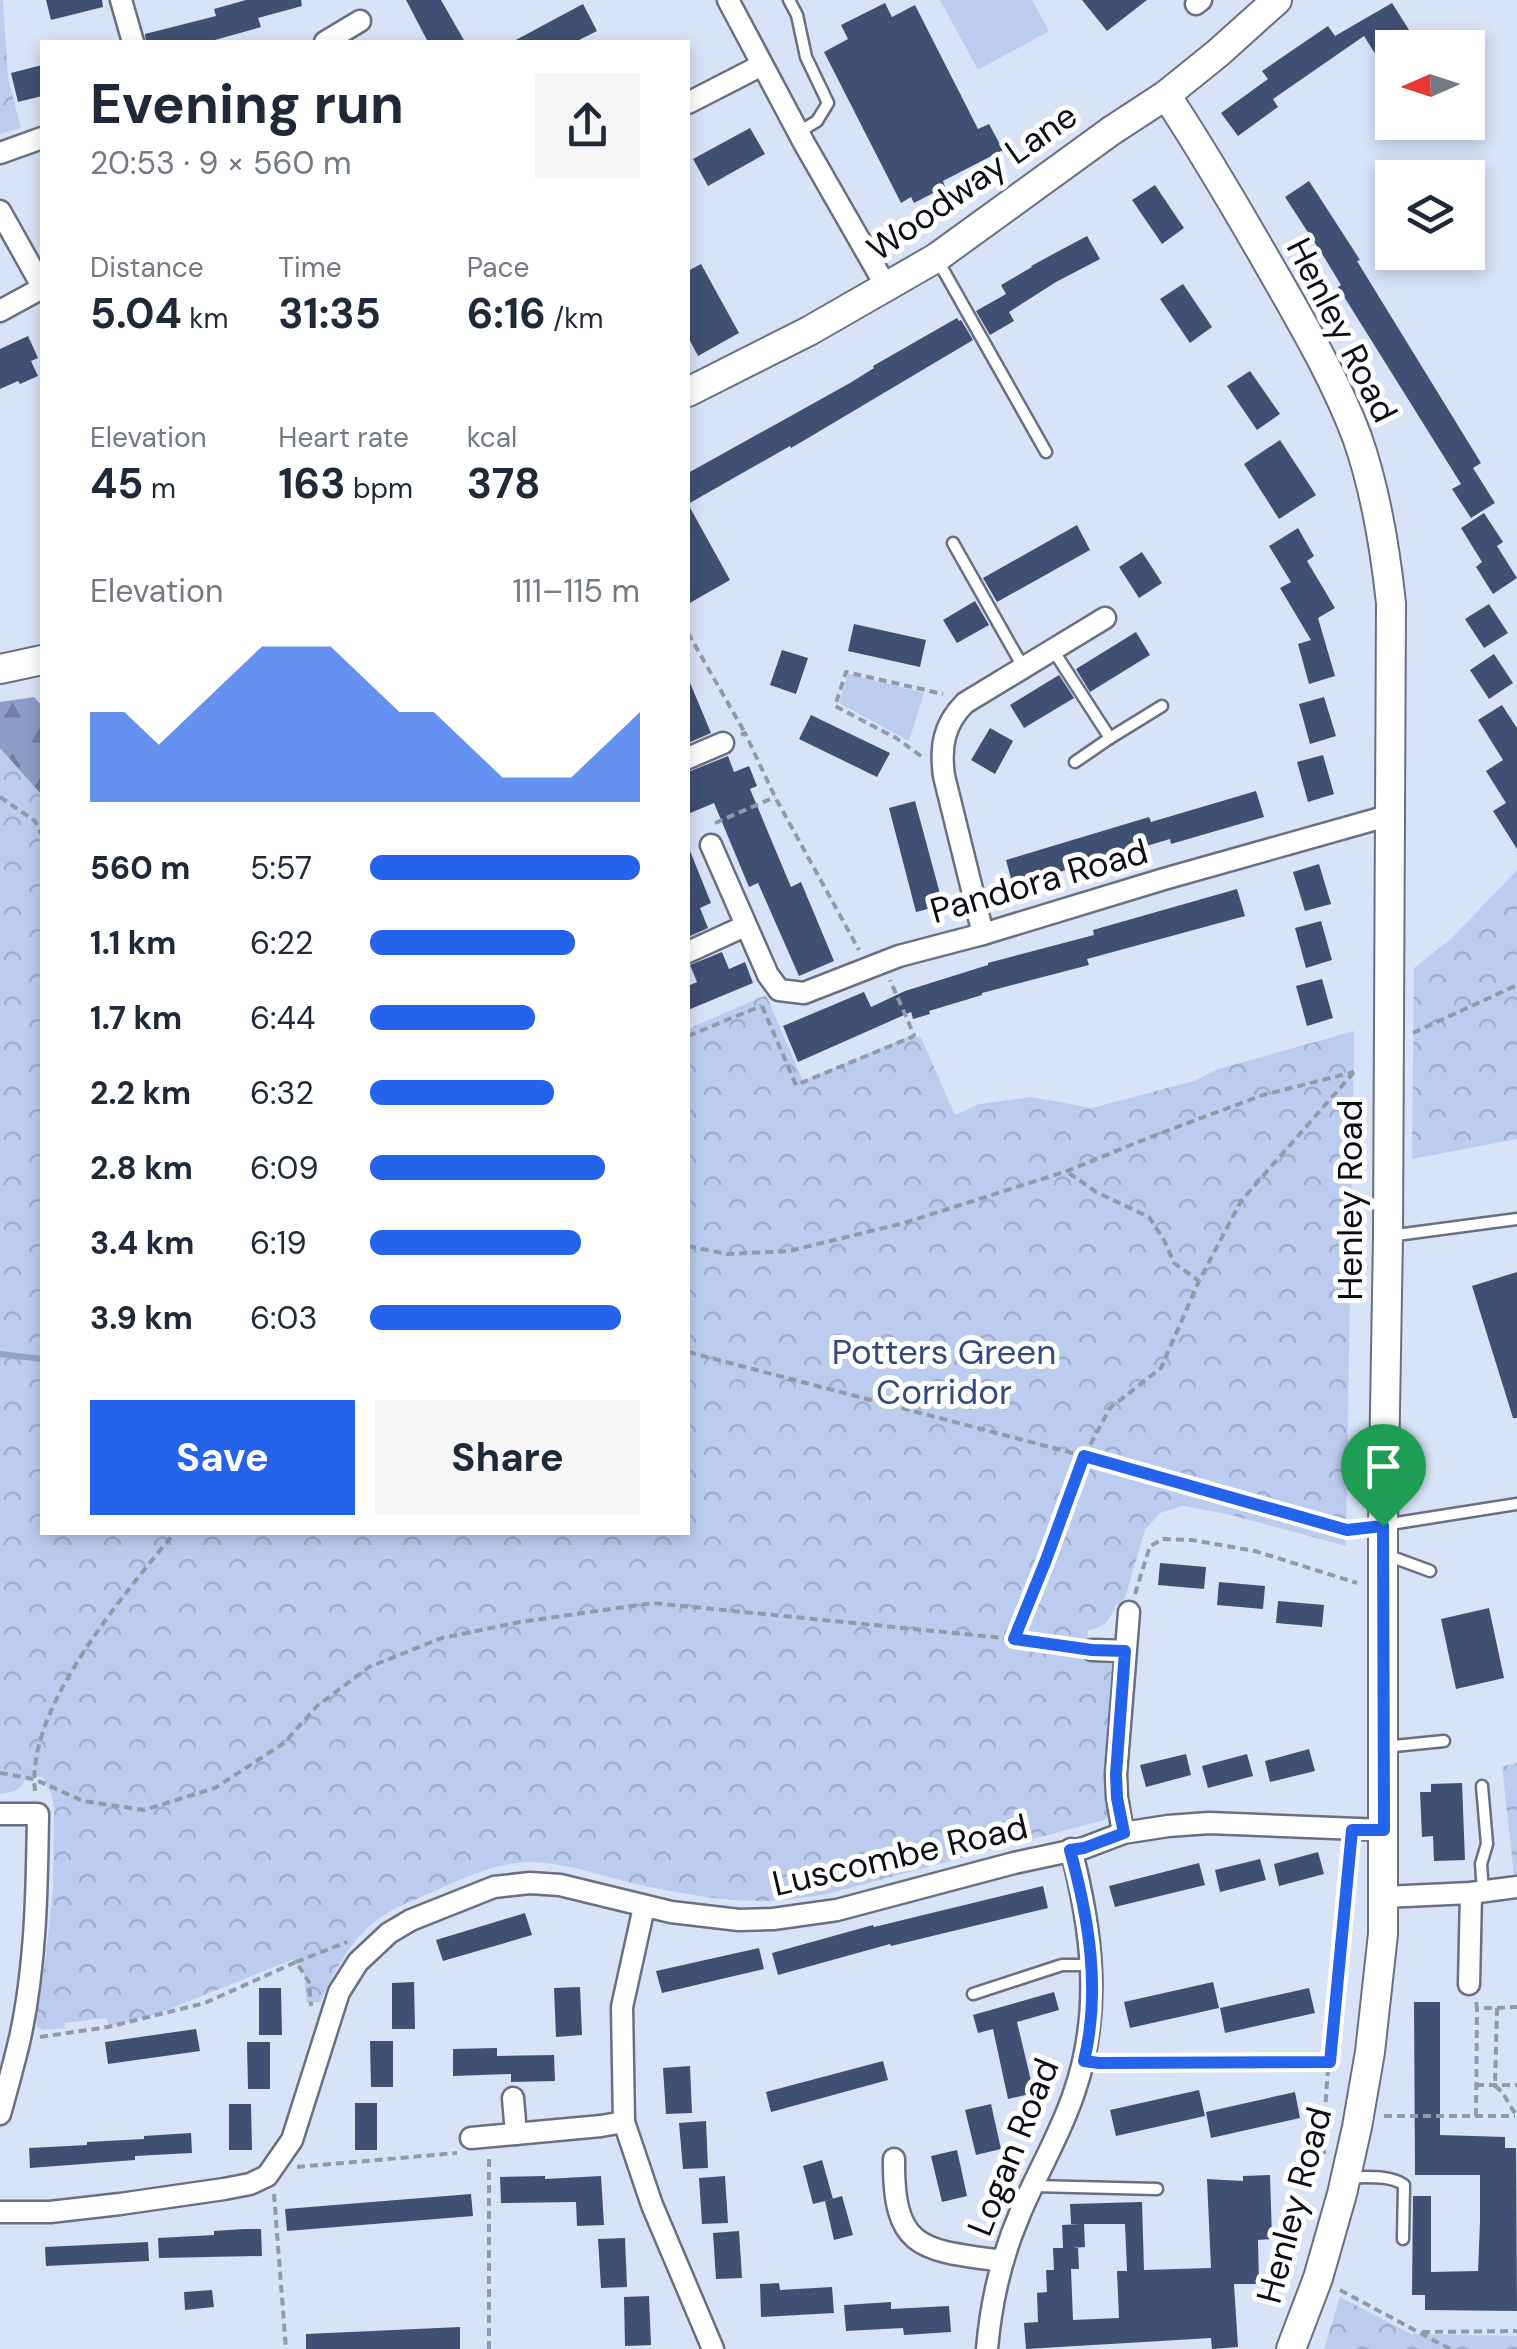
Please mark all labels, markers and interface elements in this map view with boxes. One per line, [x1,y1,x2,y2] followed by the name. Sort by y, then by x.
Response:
[1375,30,1485,140] north arrow
[1375,30,1485,270] map controls
[90,68,404,140] text: Evening run
[535,73,640,178] button: share
[858,93,1086,271] street label: Woodway Lane
[90,142,352,184] text: 20:53 · 9 × 560 m
[1375,160,1485,270] button: layers
[1276,230,1408,430] street label: Henley Road
[90,249,204,286] text: Distance
[278,249,342,286] text: Time
[467,249,529,286] text: Pace
[90,286,182,341] text: 5.04
[278,286,381,341] text: 31:35
[467,286,546,341] text: 6:16
[182,300,228,337] text: km
[546,300,603,337] text: /km
[90,419,207,456] text: Elevation
[278,419,409,456] text: Heart rate
[467,419,517,456] text: kcal
[90,456,143,511] text: 45
[278,456,346,511] text: 163
[467,456,541,511] text: 378
[143,470,176,507] text: m
[346,470,413,507] text: bpm
[90,570,223,612] text: Elevation
[512,570,640,612] text: 111–115 m
[925,828,1153,934] street label: Pandora Road
[90,847,190,889] text: 560 m
[250,847,312,889] text: 5:57
[90,922,176,964] text: 1.1 km
[250,922,313,964] text: 6:22
[90,997,182,1039] text: 1.7 km
[250,997,315,1039] text: 6:44
[90,1072,191,1114] text: 2.2 km
[250,1072,314,1114] text: 6:32
[1327,1099,1373,1301] street label: Henley Road
[90,1147,193,1189] text: 2.8 km
[250,1147,319,1189] text: 6:09
[90,1222,194,1264] text: 3.4 km
[250,1222,307,1264] text: 6:19
[90,1297,193,1339] text: 3.9 km
[250,1297,317,1339] text: 6:03
[832,1329,1056,1415] park label: Potters Green Corridor
[90,1400,355,1515] button: Save
[375,1400,640,1515] button: Share
[1341,1424,1426,1527] pin
[1356,1439,1411,1494] icon: arrive
[768,1803,1032,1907] street label: Luscombe Road
[957,2052,1069,2242] street label: Logan Road
[1246,2102,1342,2308] street label: Henley Road

